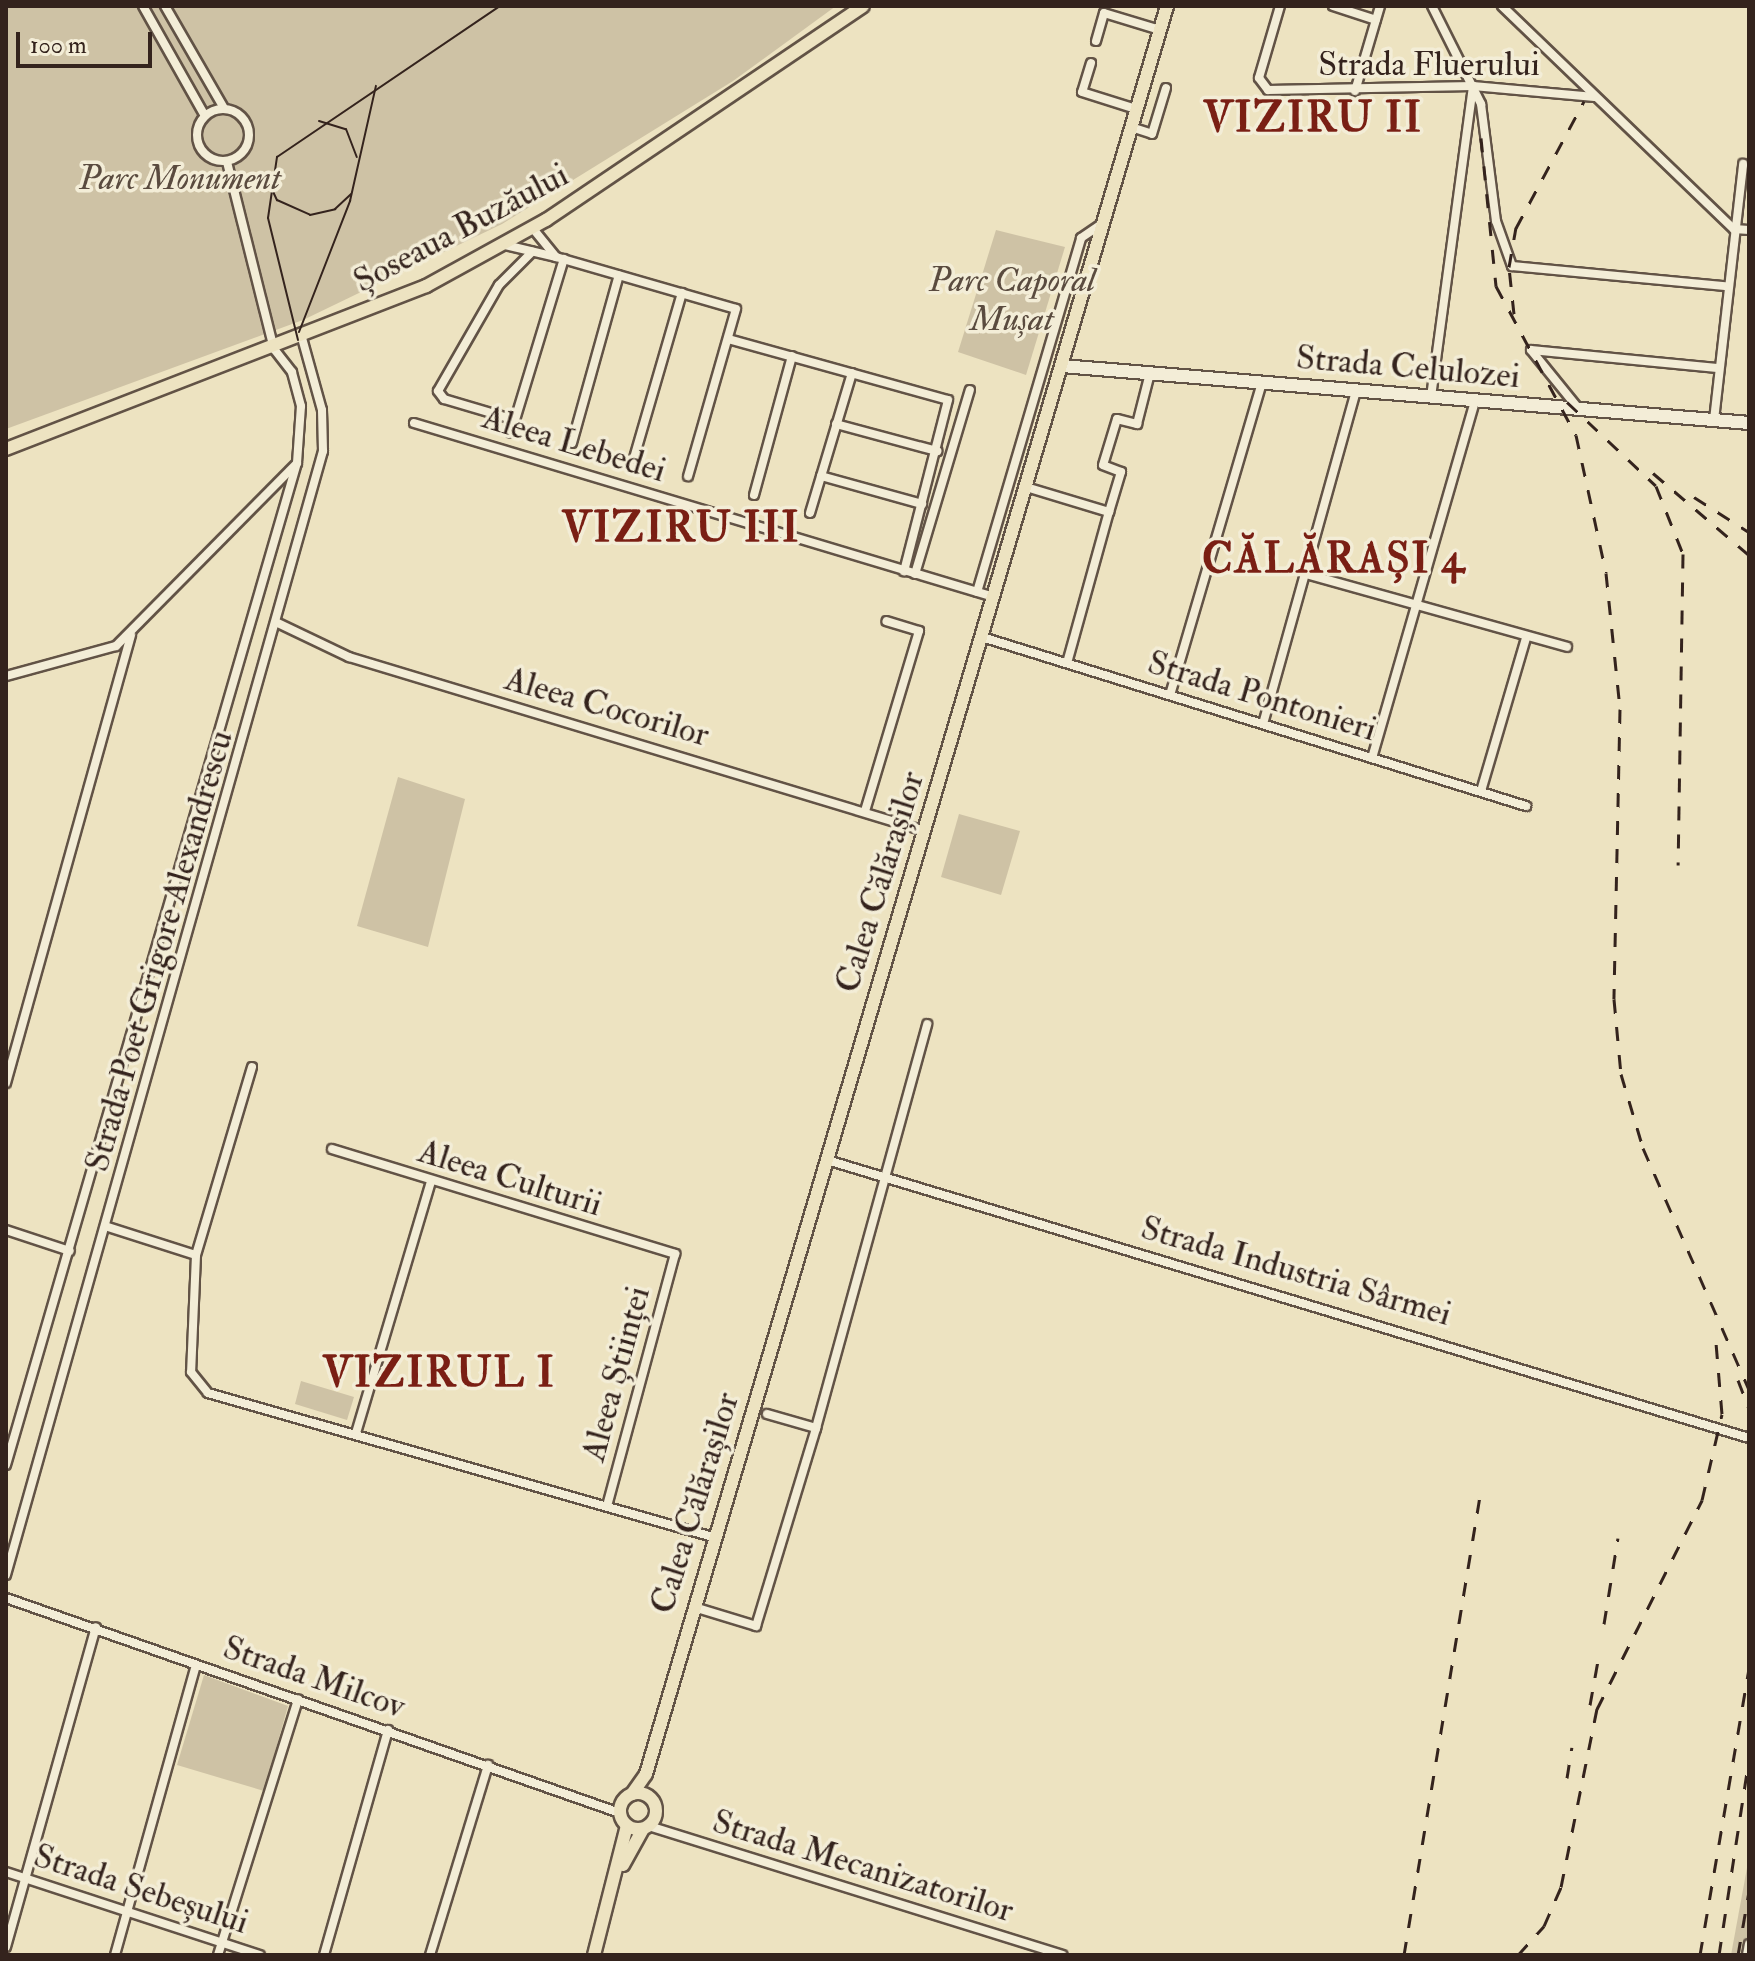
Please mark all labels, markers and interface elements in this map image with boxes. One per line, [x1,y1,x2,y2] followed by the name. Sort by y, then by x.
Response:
[20,16,156,66] scale bar
[30,30,87,61] text: 100 m
[1318,45,1540,85] street label: Strada Fluerului
[1203,93,1423,143] district label: VIZIRU II
[347,154,575,302] street label: Șoseaua Buzăului
[79,159,281,199] park label: Parc Monument
[929,260,1095,340] park label: Parc Caporal Mușat
[1294,337,1522,397] street label: Strada Celulozei
[477,397,671,491] street label: Aleea Lebedei
[562,503,800,553] district label: VIZIRU III
[1202,534,1466,584] district label: CĂLĂRAȘI 4
[1143,642,1381,750] street label: Strada Pontonieri
[500,658,714,756] street label: Aleea Cocorilor
[76,726,242,1176] street label: Strada Poet Grigore Alexandrescu
[827,767,933,997] street label: Calea Călărașilor
[413,1131,607,1225] street label: Aleea Culturii
[1136,1207,1456,1335] street label: Strada Industria Sârmei
[573,1282,659,1466] street label: Aleea Științei
[322,1348,556,1398] district label: VIZIRUL I
[642,1388,748,1618] street label: Calea Călărașilor
[218,1627,410,1727] street label: Strada Milcov
[708,1801,1018,1931] street label: Strada Mecanizatorilor
[29,1835,253,1943] street label: Strada Sebeșului

